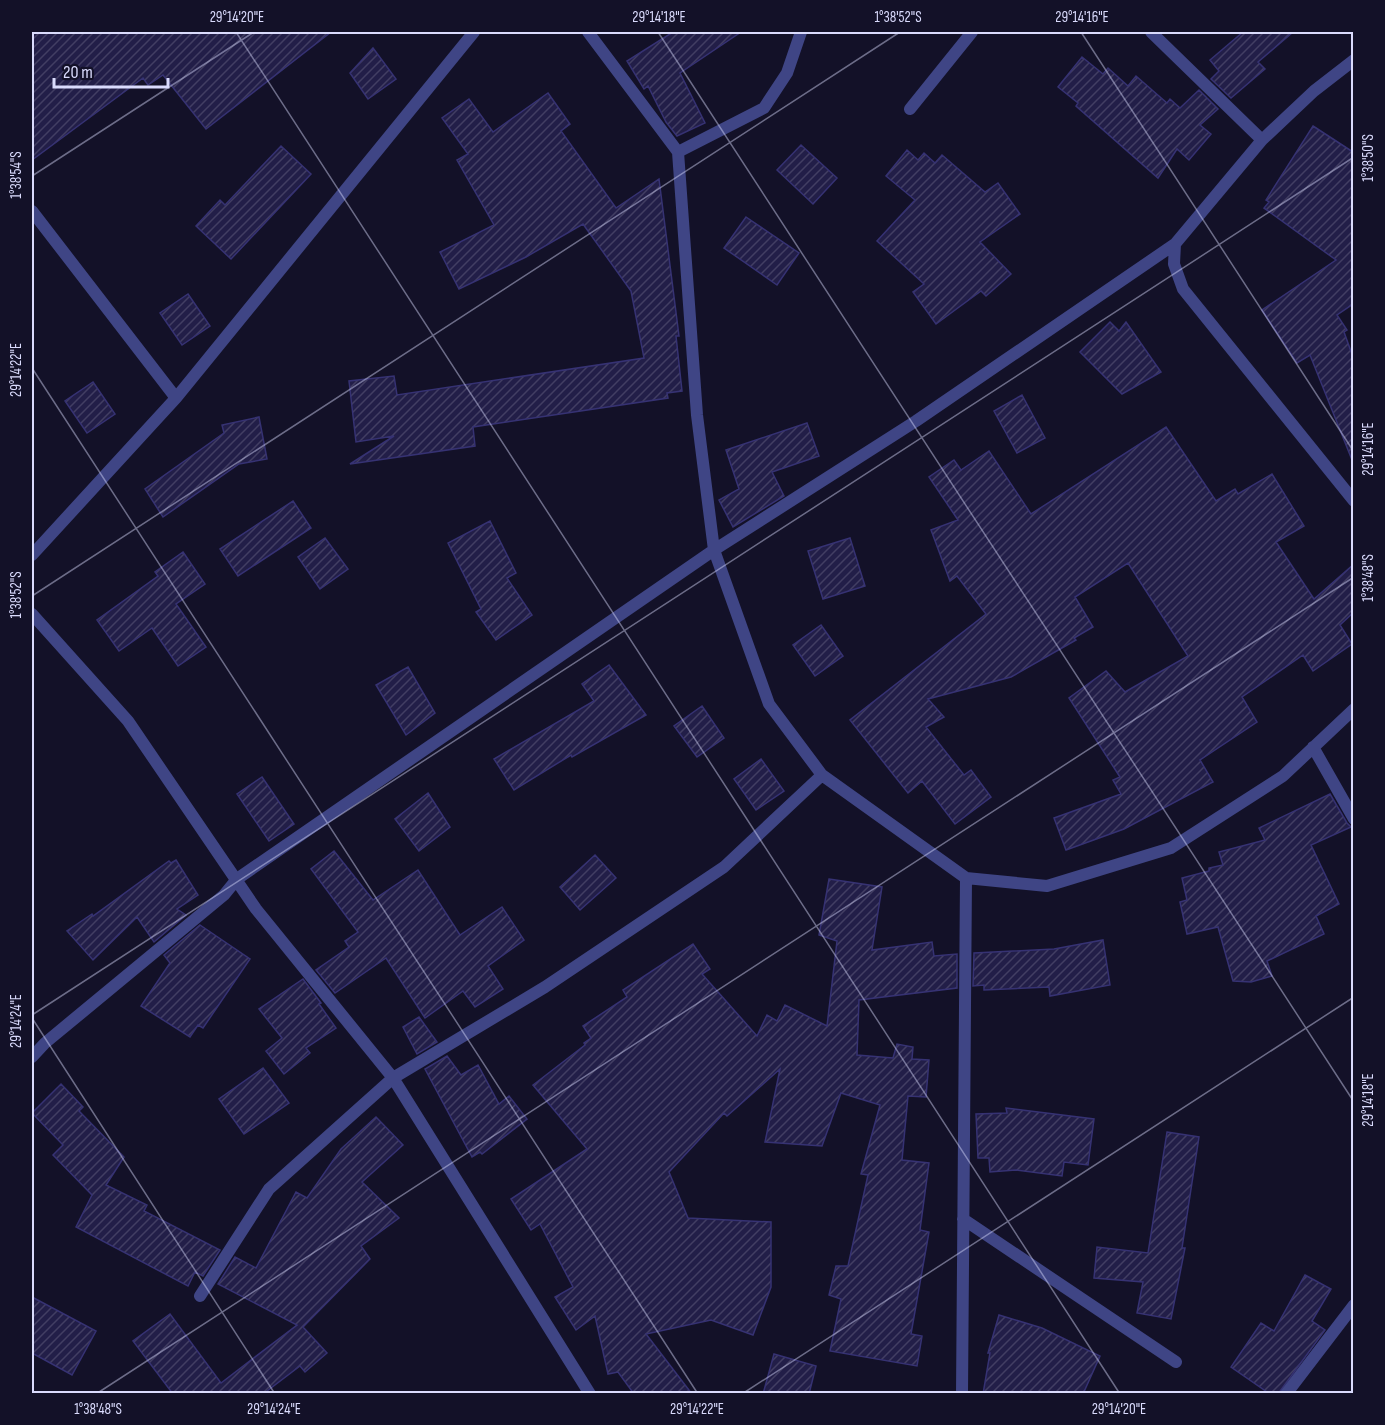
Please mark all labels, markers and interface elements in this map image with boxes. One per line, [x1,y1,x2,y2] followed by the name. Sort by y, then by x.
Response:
[210,8,264,27] text: 29°14'20"E
[632,8,686,27] text: 29°14'18"E
[874,8,922,27] text: 1°38'52"S
[1055,8,1109,27] text: 29°14'16"E
[54,51,168,89] scale bar
[63,62,93,83] text: 20 m
[1359,134,1378,182] text: 1°38'50"S
[7,151,26,199] text: 1°38'54"S
[7,343,26,397] text: 29°14'22"E
[1359,422,1378,476] text: 29°14'16"E
[1359,554,1378,602] text: 1°38'48"S
[7,571,26,619] text: 1°38'52"S
[7,994,26,1048] text: 29°14'24"E
[1359,1073,1378,1127] text: 29°14'18"E
[74,1400,122,1419] text: 1°38'48"S
[247,1400,301,1419] text: 29°14'24"E
[670,1400,724,1419] text: 29°14'22"E
[1092,1400,1146,1419] text: 29°14'20"E

